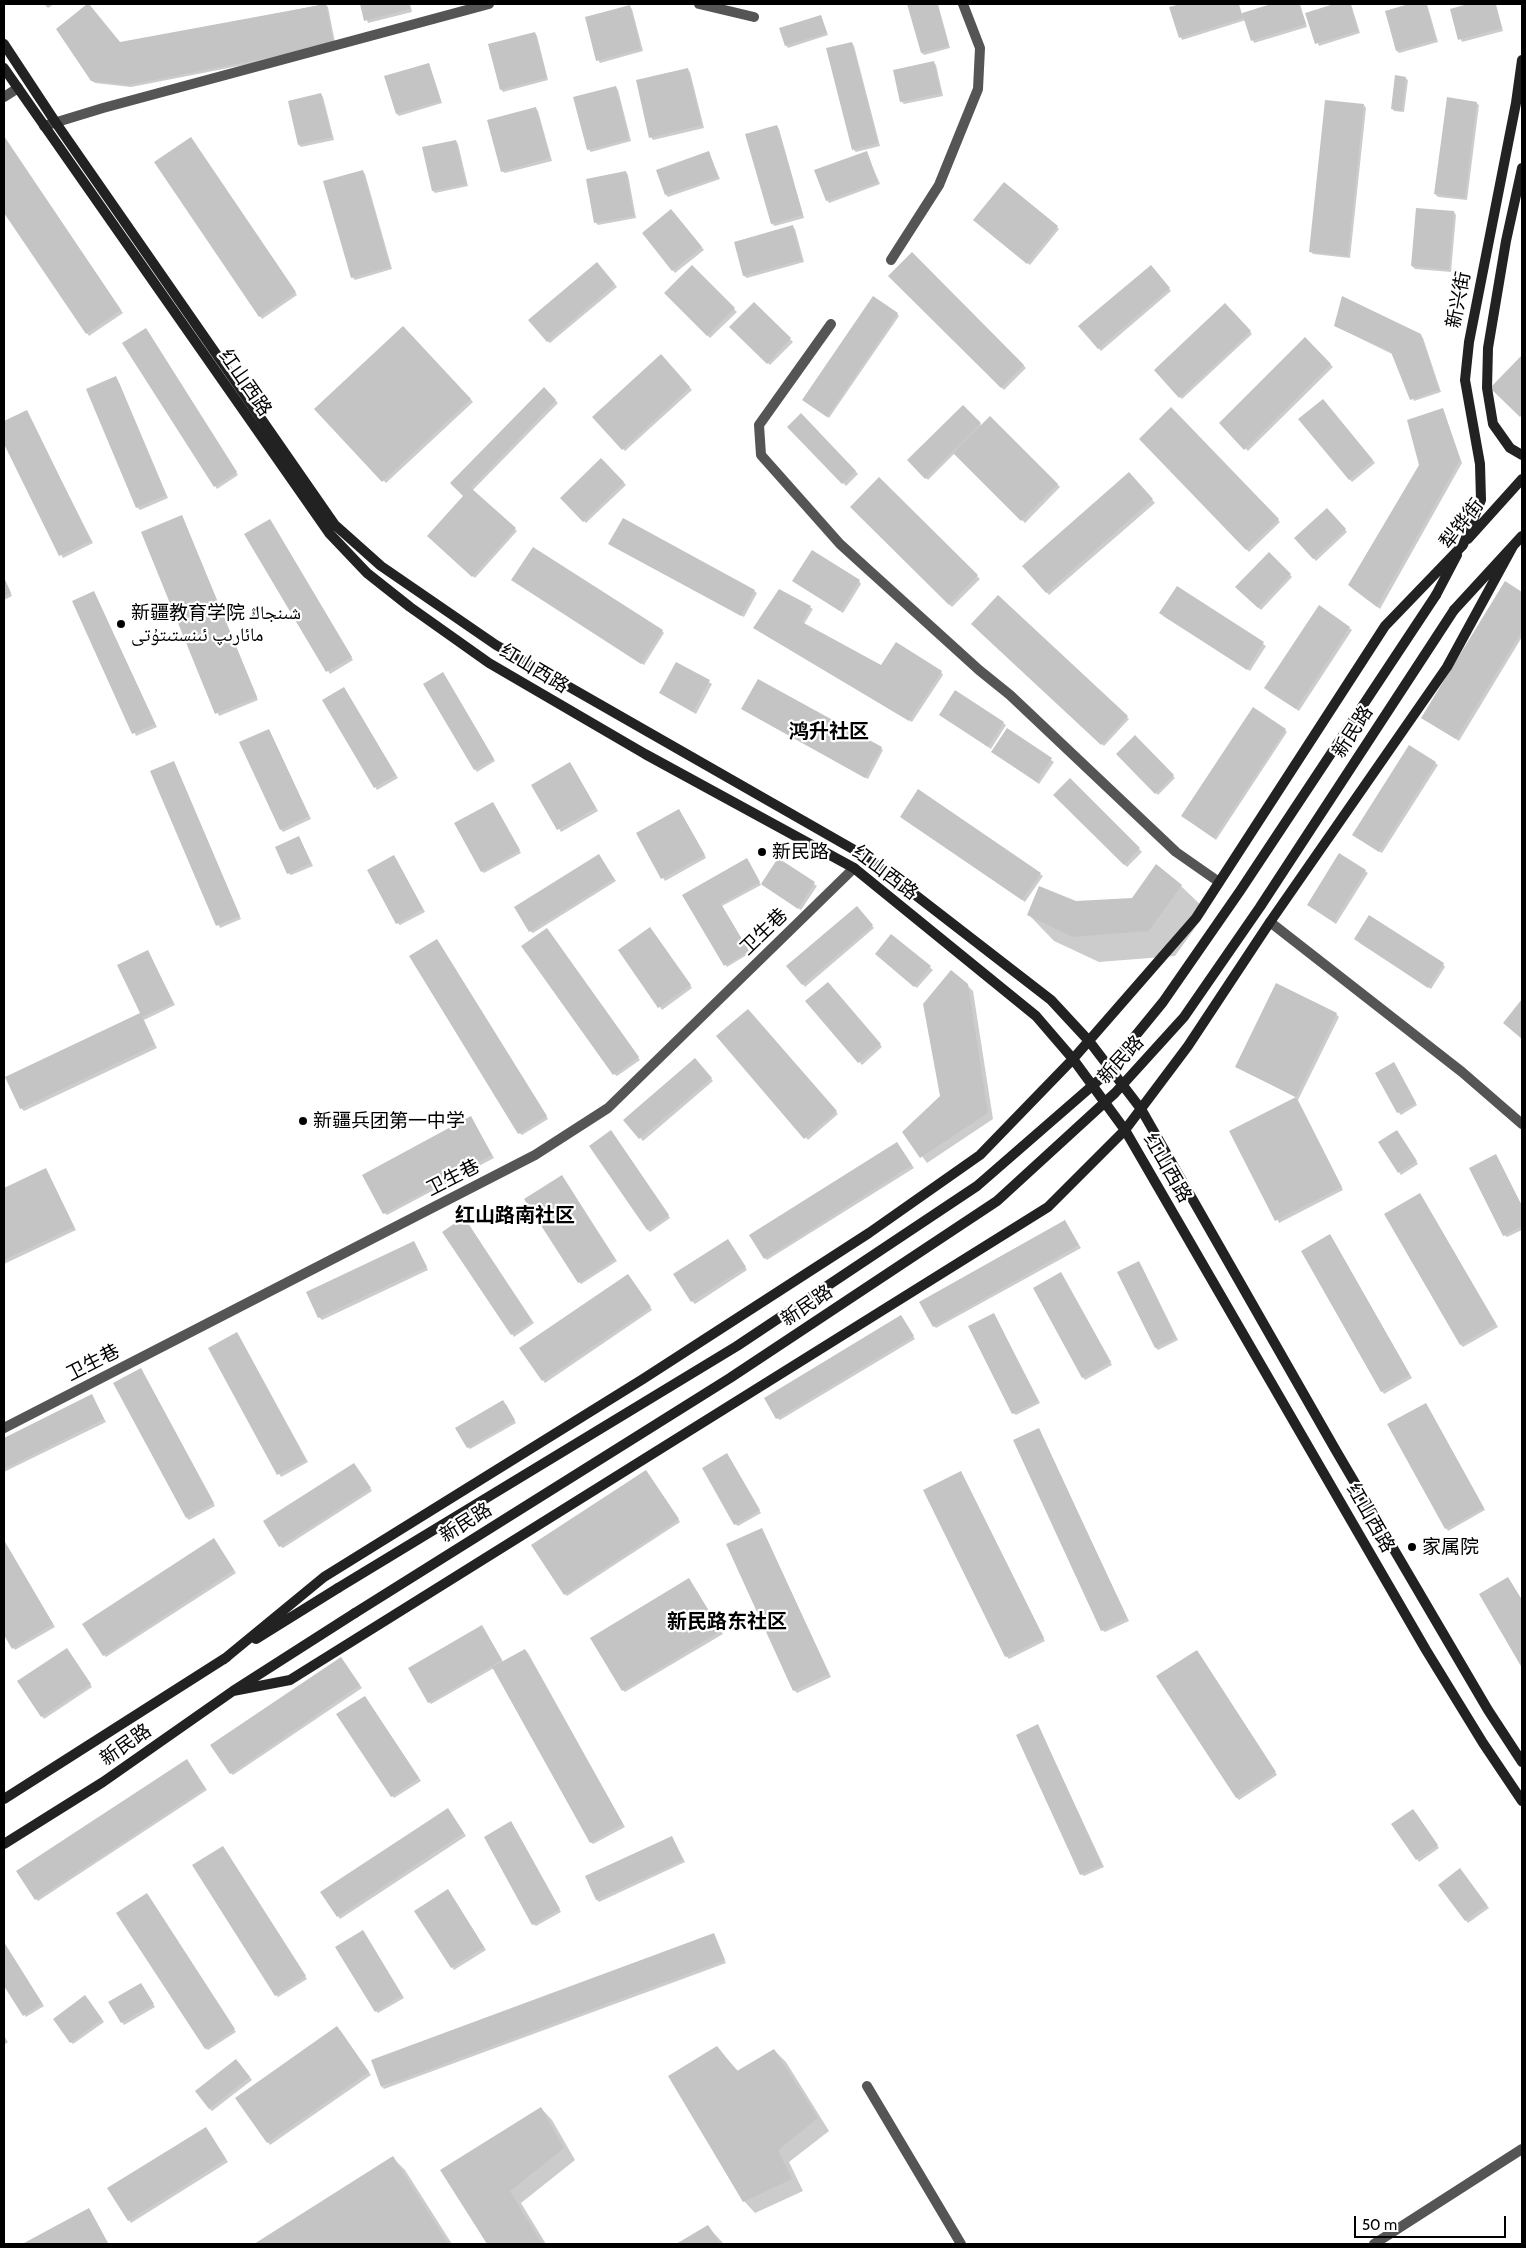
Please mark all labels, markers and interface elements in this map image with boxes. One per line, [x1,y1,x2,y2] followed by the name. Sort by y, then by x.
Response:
[1442,270,1476,330] street label: 新兴街
[214,345,276,421] street label: 红山西路
[1435,495,1489,553] street label: 犁铧街
[131,602,301,646] place label: 新疆教育学院 شىنجاڭ مائارىپ ئىنستىتۇتى
[115,618,127,630] marker: 新疆教育学院 شىنجاڭ مائارىپ ئىنستىتۇتى
[496,640,572,698] street label: 红山西路
[1328,702,1378,762] street label: 新民路
[789,720,869,744] district label: 鸿升社区
[772,841,829,863] place label: 新民路
[848,841,922,905] street label: 红山西路
[756,846,768,858] marker: 新民路
[736,904,792,960] street label: 卫生巷
[1093,1031,1149,1089] street label: 新民路
[313,1110,465,1132] place label: 新疆兵团第一中学
[297,1115,309,1127] marker: 新疆兵团第一中学
[1138,1129,1196,1207] street label: 红山西路
[422,1155,484,1201] street label: 卫生巷
[455,1204,575,1228] district label: 红山路南社区
[777,1281,837,1331] street label: 新民路
[62,1340,124,1386] street label: 卫生巷
[1341,1479,1399,1557] street label: 红山西路
[436,1498,496,1548] street label: 新民路
[1422,1536,1479,1558] place label: 家属院
[1406,1541,1418,1553] marker: 家属院
[667,1610,787,1634] district label: 新民路东社区
[96,1719,156,1771] street label: 新民路
[1356,2206,1508,2238] scale bar
[1362,2216,1397,2234] text: 50 m

